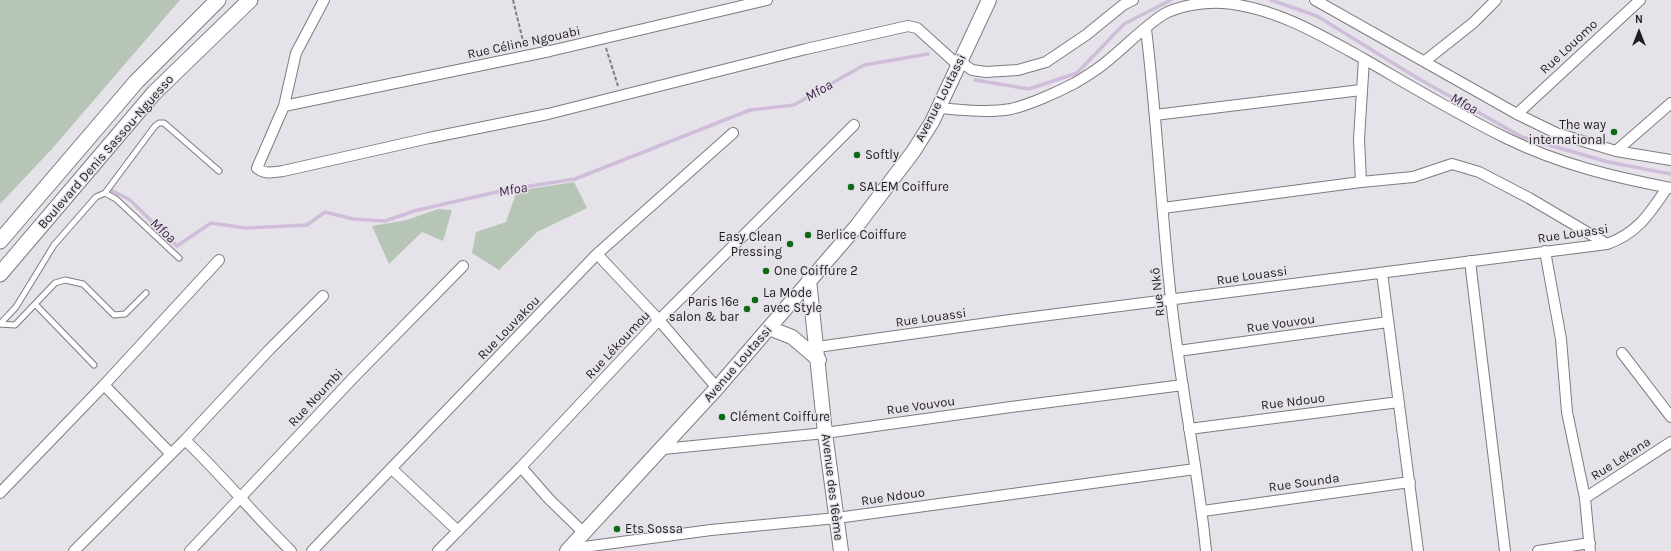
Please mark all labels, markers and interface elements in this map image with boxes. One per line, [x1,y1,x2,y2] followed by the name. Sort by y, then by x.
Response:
[1619,12,1659,52] north arrow
[1635,13,1643,26] text: N
[1537,16,1601,78] street label: Rue Louomo
[466,23,582,63] street label: Rue Céline Ngouabi
[912,51,970,145] street label: Avenue Loutassi
[35,72,177,232] street label: Boulevard Denis Sassou-Nguesso
[802,76,836,106] water label: Mfoa
[1447,90,1481,118] water label: Mfoa
[1529,117,1606,148] place label: The way international
[1609,127,1619,137] marker: The way international
[865,147,899,163] place label: Softly
[852,150,862,160] marker: Softly
[497,179,529,201] water label: Mfoa
[859,179,949,195] place label: SALEM Coiffure
[846,182,856,192] marker: SALEM Coiffure
[147,215,179,247] water label: Mfoa
[1537,221,1609,247] street label: Rue Louassi
[816,227,907,243] place label: Berlice Coiffure
[719,229,782,260] place label: Easy Clean Pressing
[803,230,813,240] marker: Berlice Coiffure
[785,239,795,249] marker: Easy Clean Pressing
[774,263,858,279] place label: One Coiffure 2
[1216,263,1288,289] street label: Rue Louassi
[761,266,771,276] marker: One Coiffure 2
[1148,267,1168,317] street label: Rue Nkô
[763,285,822,316] place label: La Mode avec Style
[475,293,543,363] street label: Rue Louvakou
[669,294,739,325] place label: Paris 16e salon & bar
[750,295,760,305] marker: La Mode avec Style
[742,304,752,314] marker: Paris 16e salon & bar
[895,305,967,331] street label: Rue Louassi
[582,308,654,382] street label: Rue Lékoumou
[1246,311,1316,337] street label: Rue Vouvou
[700,322,776,406] street label: Avenue Loutassi
[285,366,347,430] street label: Rue Noumbi
[1260,390,1326,414] street label: Rue Ndouo
[886,393,956,419] street label: Rue Vouvou
[730,409,830,425] place label: Clément Coiffure
[717,412,727,422] marker: Clément Coiffure
[818,433,846,541] street label: Avenue des 16ème
[1588,434,1654,484] street label: Rue Lekana
[1268,470,1340,496] street label: Rue Sounda
[860,485,926,509] street label: Rue Ndouo
[625,521,683,537] place label: Ets Sossa
[612,524,622,534] marker: Ets Sossa

